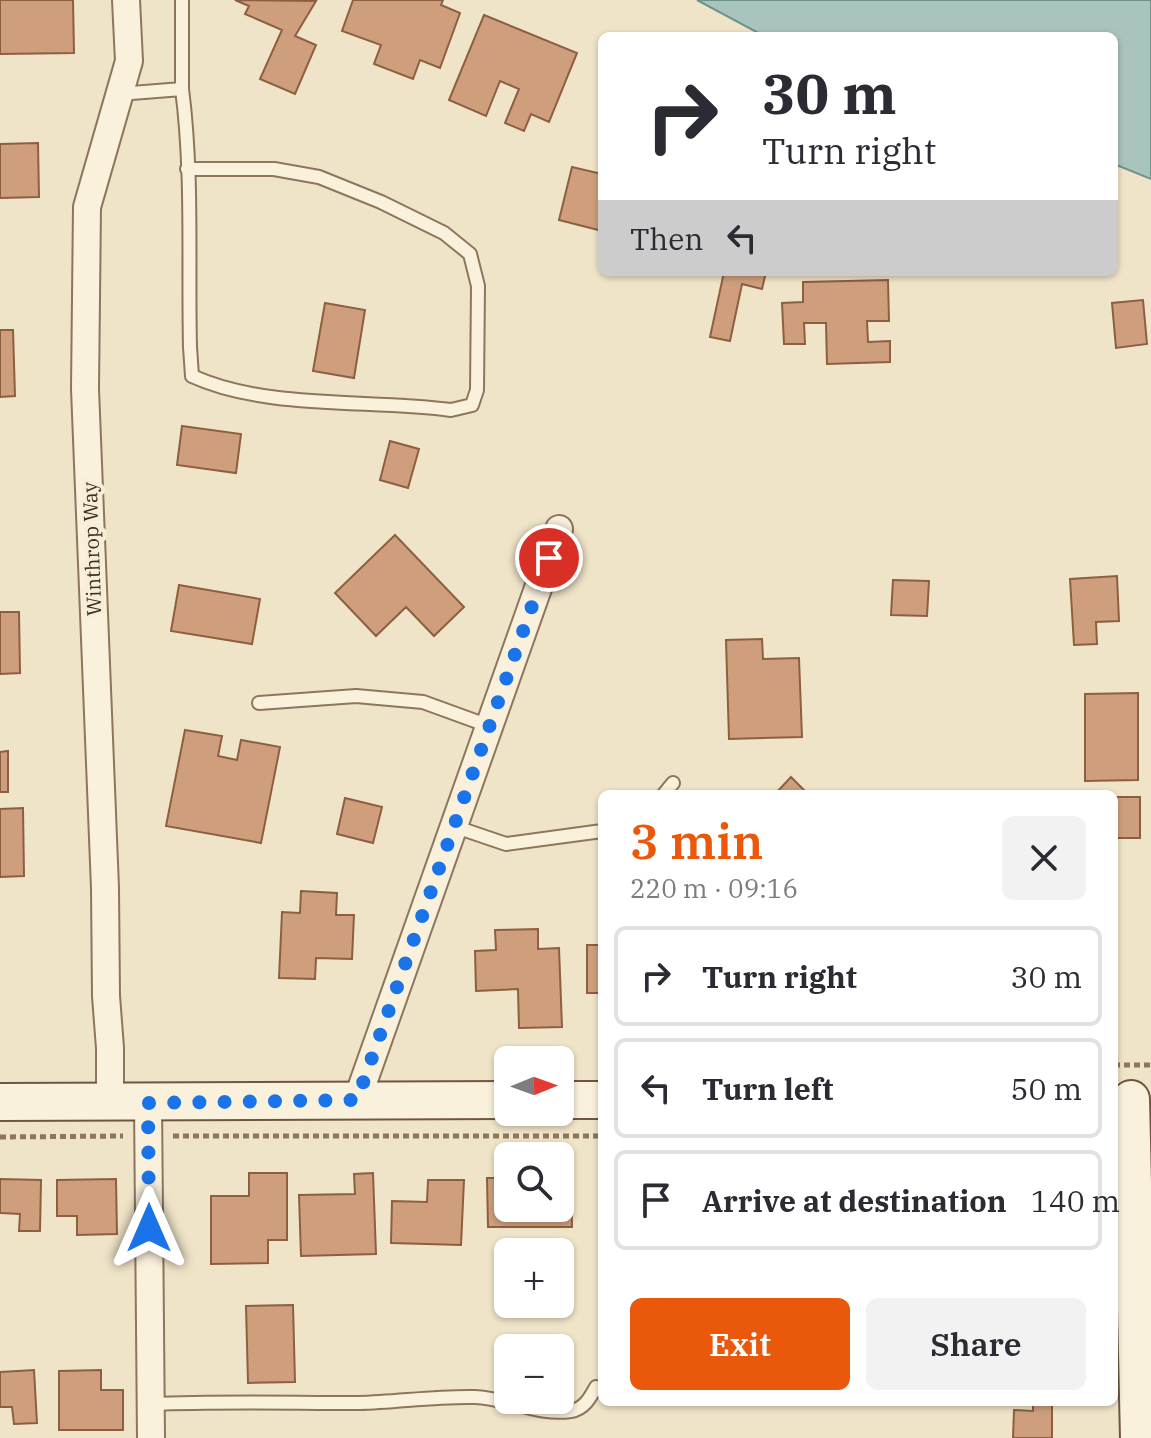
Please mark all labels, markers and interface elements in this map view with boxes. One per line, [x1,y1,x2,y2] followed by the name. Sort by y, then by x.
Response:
[762,57,897,129] text: 30 m
[630,64,734,168] icon: right
[762,127,936,174] text: Turn right
[720,216,764,260] icon: left
[630,219,704,258] text: Then
[76,481,107,617] street label: Winthrop Way
[515,524,583,592] pin
[527,536,571,580] icon: arrive
[630,810,763,872] text: 3 min
[1002,816,1086,900] button: close
[630,871,798,905] text: 220 m · 09:16
[634,954,678,998] icon: right
[702,957,857,996] text: Turn right
[1010,957,1082,996] text: 30 m
[494,1046,574,1126] north arrow
[494,1046,574,1414] map controls
[634,1066,678,1110] icon: left
[702,1069,834,1108] text: Turn left
[1010,1069,1082,1108] text: 50 m
[494,1142,574,1222] button: search
[634,1178,678,1222] icon: arrive
[702,1181,1007,1220] text: Arrive at destination
[1031,1181,1120,1220] text: 140 m
[107,1186,191,1270] position arrow
[494,1238,574,1318] button: +
[630,1298,850,1390] button: Exit
[866,1298,1086,1390] button: Share
[494,1334,574,1414] button: −

